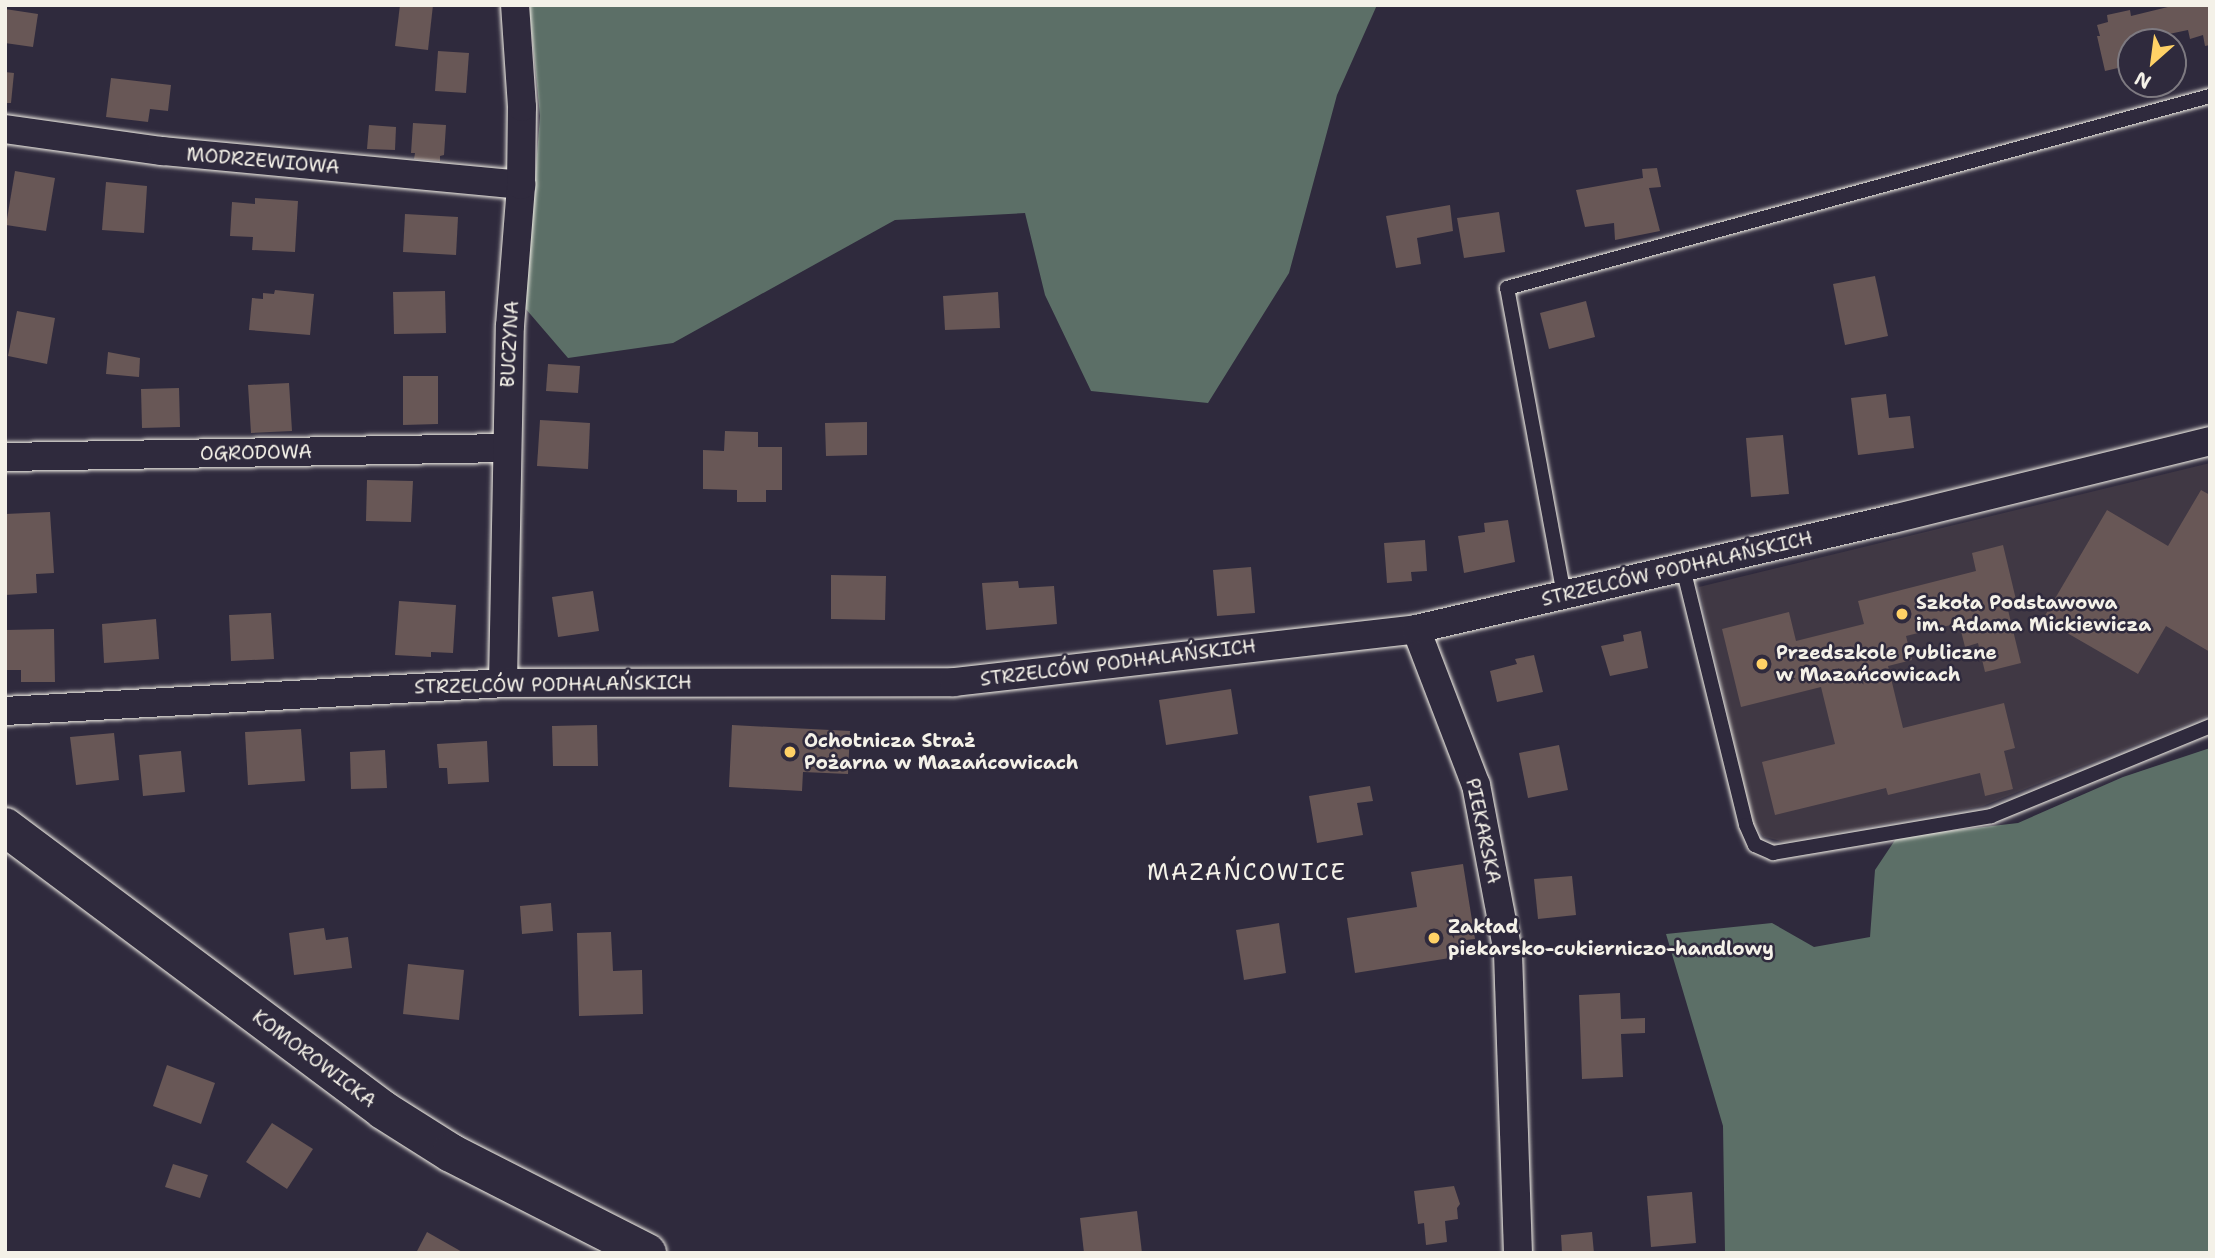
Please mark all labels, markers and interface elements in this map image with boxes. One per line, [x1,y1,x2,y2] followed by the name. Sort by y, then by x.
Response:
[2117,28,2187,98] north arrow
[2130,66,2155,95] text: N
[186,143,340,179] street label: MODRZEWIOWA
[496,300,524,388] street label: BUCZYNA
[200,441,312,465] street label: OGRODOWA
[1539,527,1815,611] street label: STRZELCÓW PODHALAŃSKICH
[1916,592,2151,636] place label: Szkoła Podstawowa im. Adama Mickiewicza
[1894,606,1910,622] marker: Szkoła Podstawowa im. Adama Mickiewicza
[979,635,1257,691] street label: STRZELCÓW PODHALAŃSKICH
[1776,642,1997,686] place label: Przedszkole Publiczne w Mazańcowicach
[1754,656,1770,672] marker: Przedszkole Publiczne w Mazańcowicach
[414,671,692,699] street label: STRZELCÓW PODHALAŃSKICH
[804,730,1079,774] place label: Ochotnicza Straż Pożarna w Mazańcowicach
[782,744,798,760] marker: Ochotnicza Straż Pożarna w Mazańcowicach
[1461,776,1505,886] street label: PIEKARSKA
[1148,858,1346,886] district label: MAZAŃCOWICE
[1448,916,1774,960] place label: Zakład piekarsko-cukierniczo-handlowy
[1426,930,1442,946] marker: Zakład piekarsko-cukierniczo-handlowy
[248,1005,380,1113] street label: KOMOROWICKA

